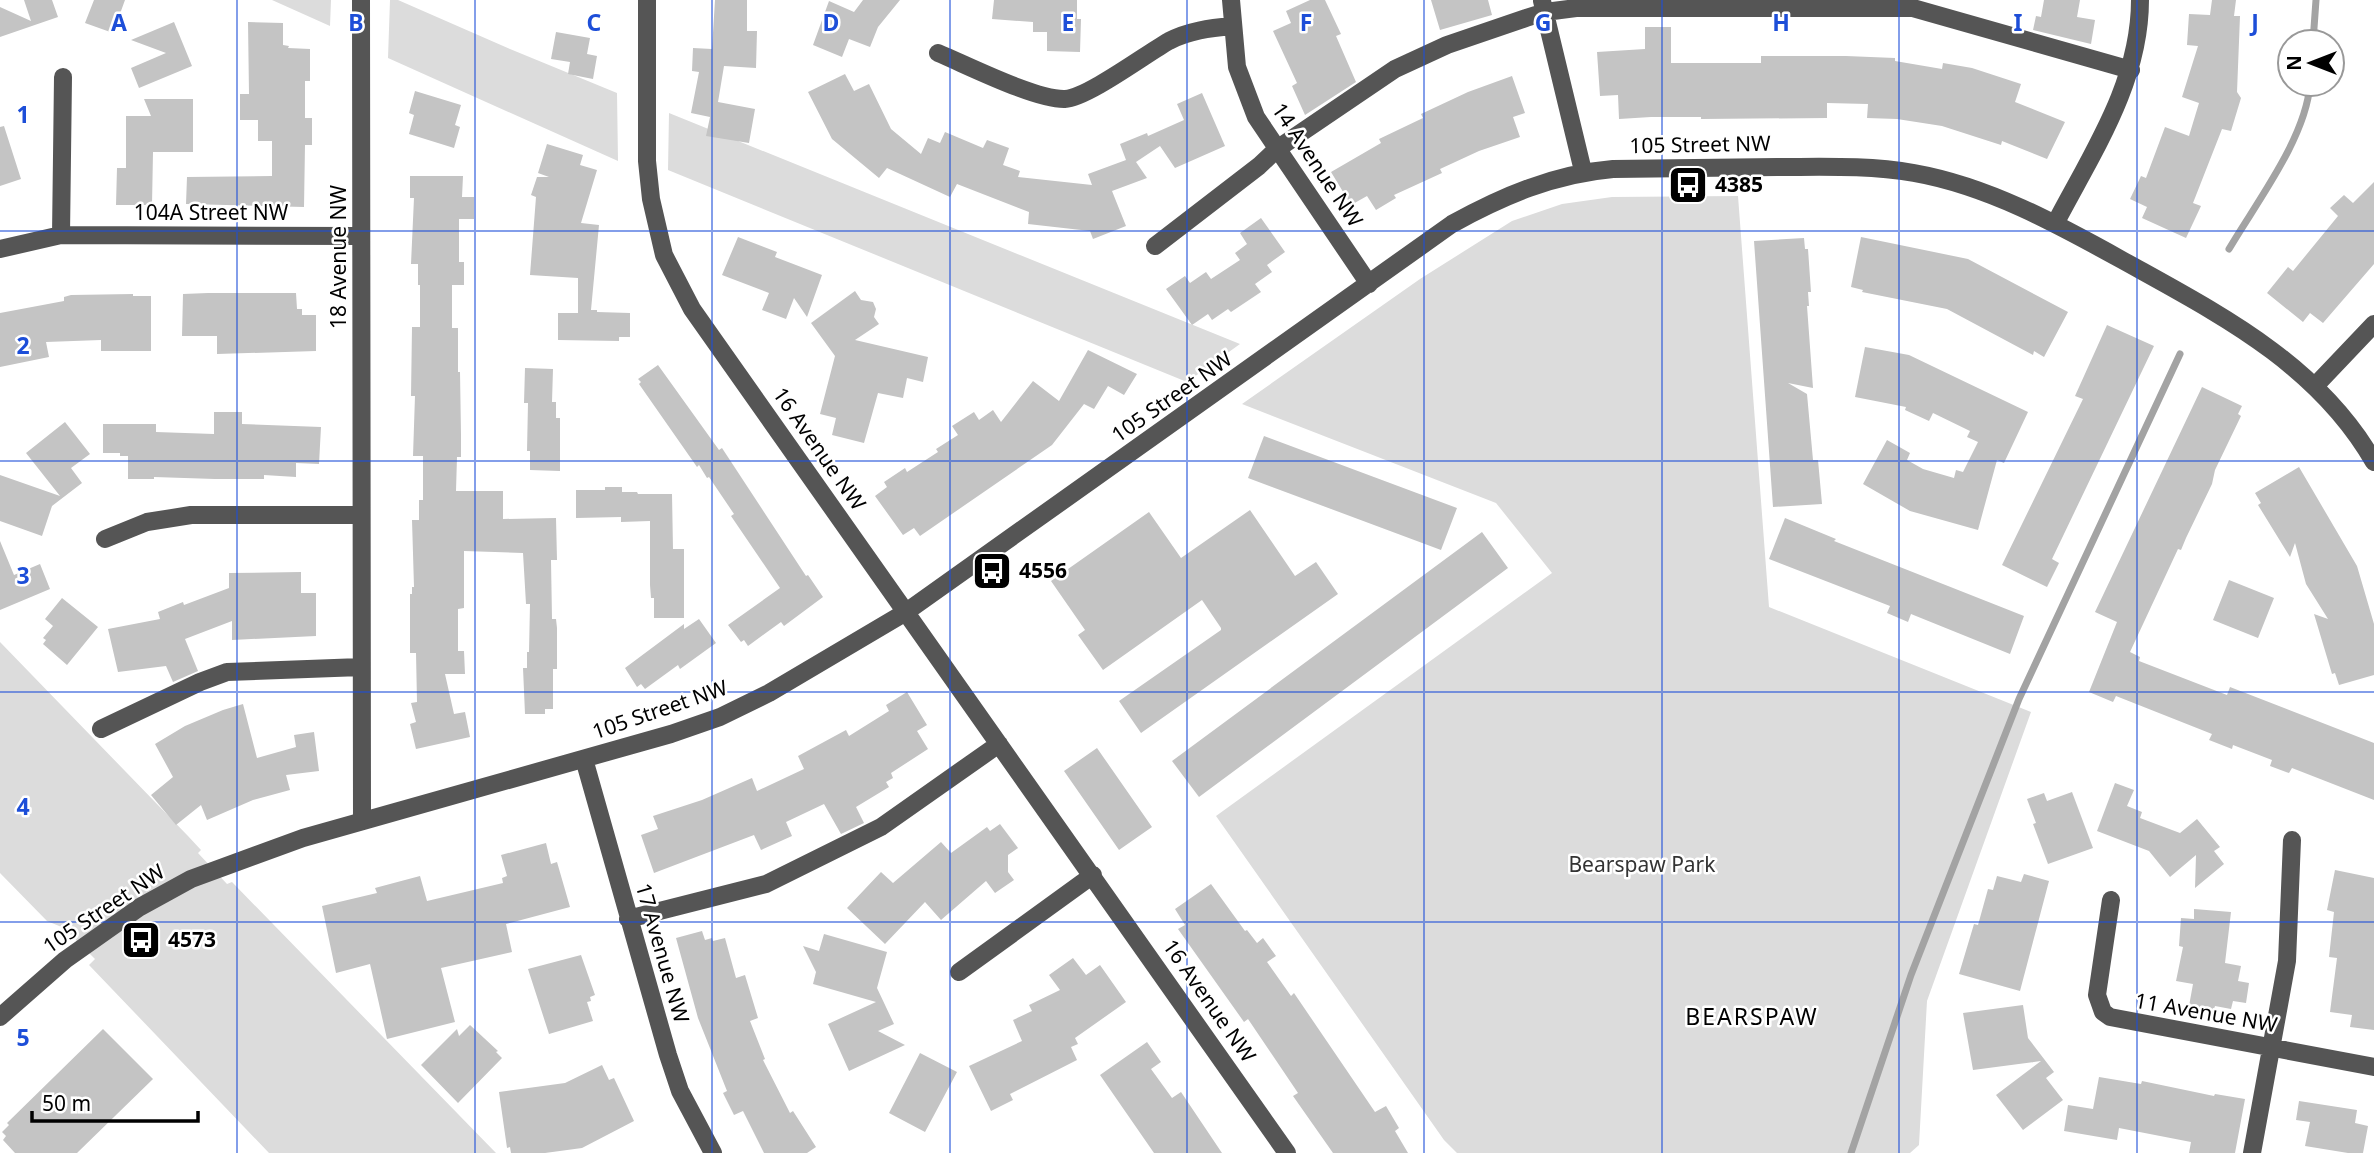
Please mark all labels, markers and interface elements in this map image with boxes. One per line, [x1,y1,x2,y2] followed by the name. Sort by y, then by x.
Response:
[111,6,127,38] text: A
[348,6,364,38] text: B
[587,6,602,38] text: C
[823,6,839,38] text: D
[1062,6,1074,38] text: E
[1300,6,1312,38] text: F
[1535,6,1551,38] text: G
[1772,6,1790,38] text: H
[2014,6,2023,38] text: I
[2249,6,2259,38] text: J
[2276,28,2346,98] north arrow
[2281,55,2307,71] text: N
[1266,97,1370,232] street label: 14 Avenue NW
[16,98,30,130] text: 1
[1629,129,1771,159] street label: 105 Street NW
[1667,164,1709,206] bus stop icon: 4385
[1715,170,1763,198] place label: 4385
[324,184,352,329] street label: 18 Avenue NW
[134,198,289,226] street label: 104A Street NW
[16,329,30,361] text: 2
[1106,344,1238,448] street label: 105 Street NW
[767,381,873,516] street label: 16 Avenue NW
[971,550,1013,592] bus stop icon: 4556
[1019,556,1067,584] place label: 4556
[16,559,30,591] text: 3
[588,673,731,745] street label: 105 Street NW
[16,790,30,822] text: 4
[1568,850,1716,878] park label: Bearspaw Park
[37,857,170,959] street label: 105 Street NW
[630,880,696,1026] street label: 17 Avenue NW
[120,919,162,961] bus stop icon: 4573
[168,925,216,953] place label: 4573
[1157,933,1263,1068] street label: 16 Avenue NW
[2133,986,2280,1038] street label: 11 Avenue NW
[1685,1000,1819,1032] district label: BEARSPAW
[16,1021,30,1053] text: 5
[32,1080,198,1124] scale bar
[42,1089,91,1117] text: 50 m

